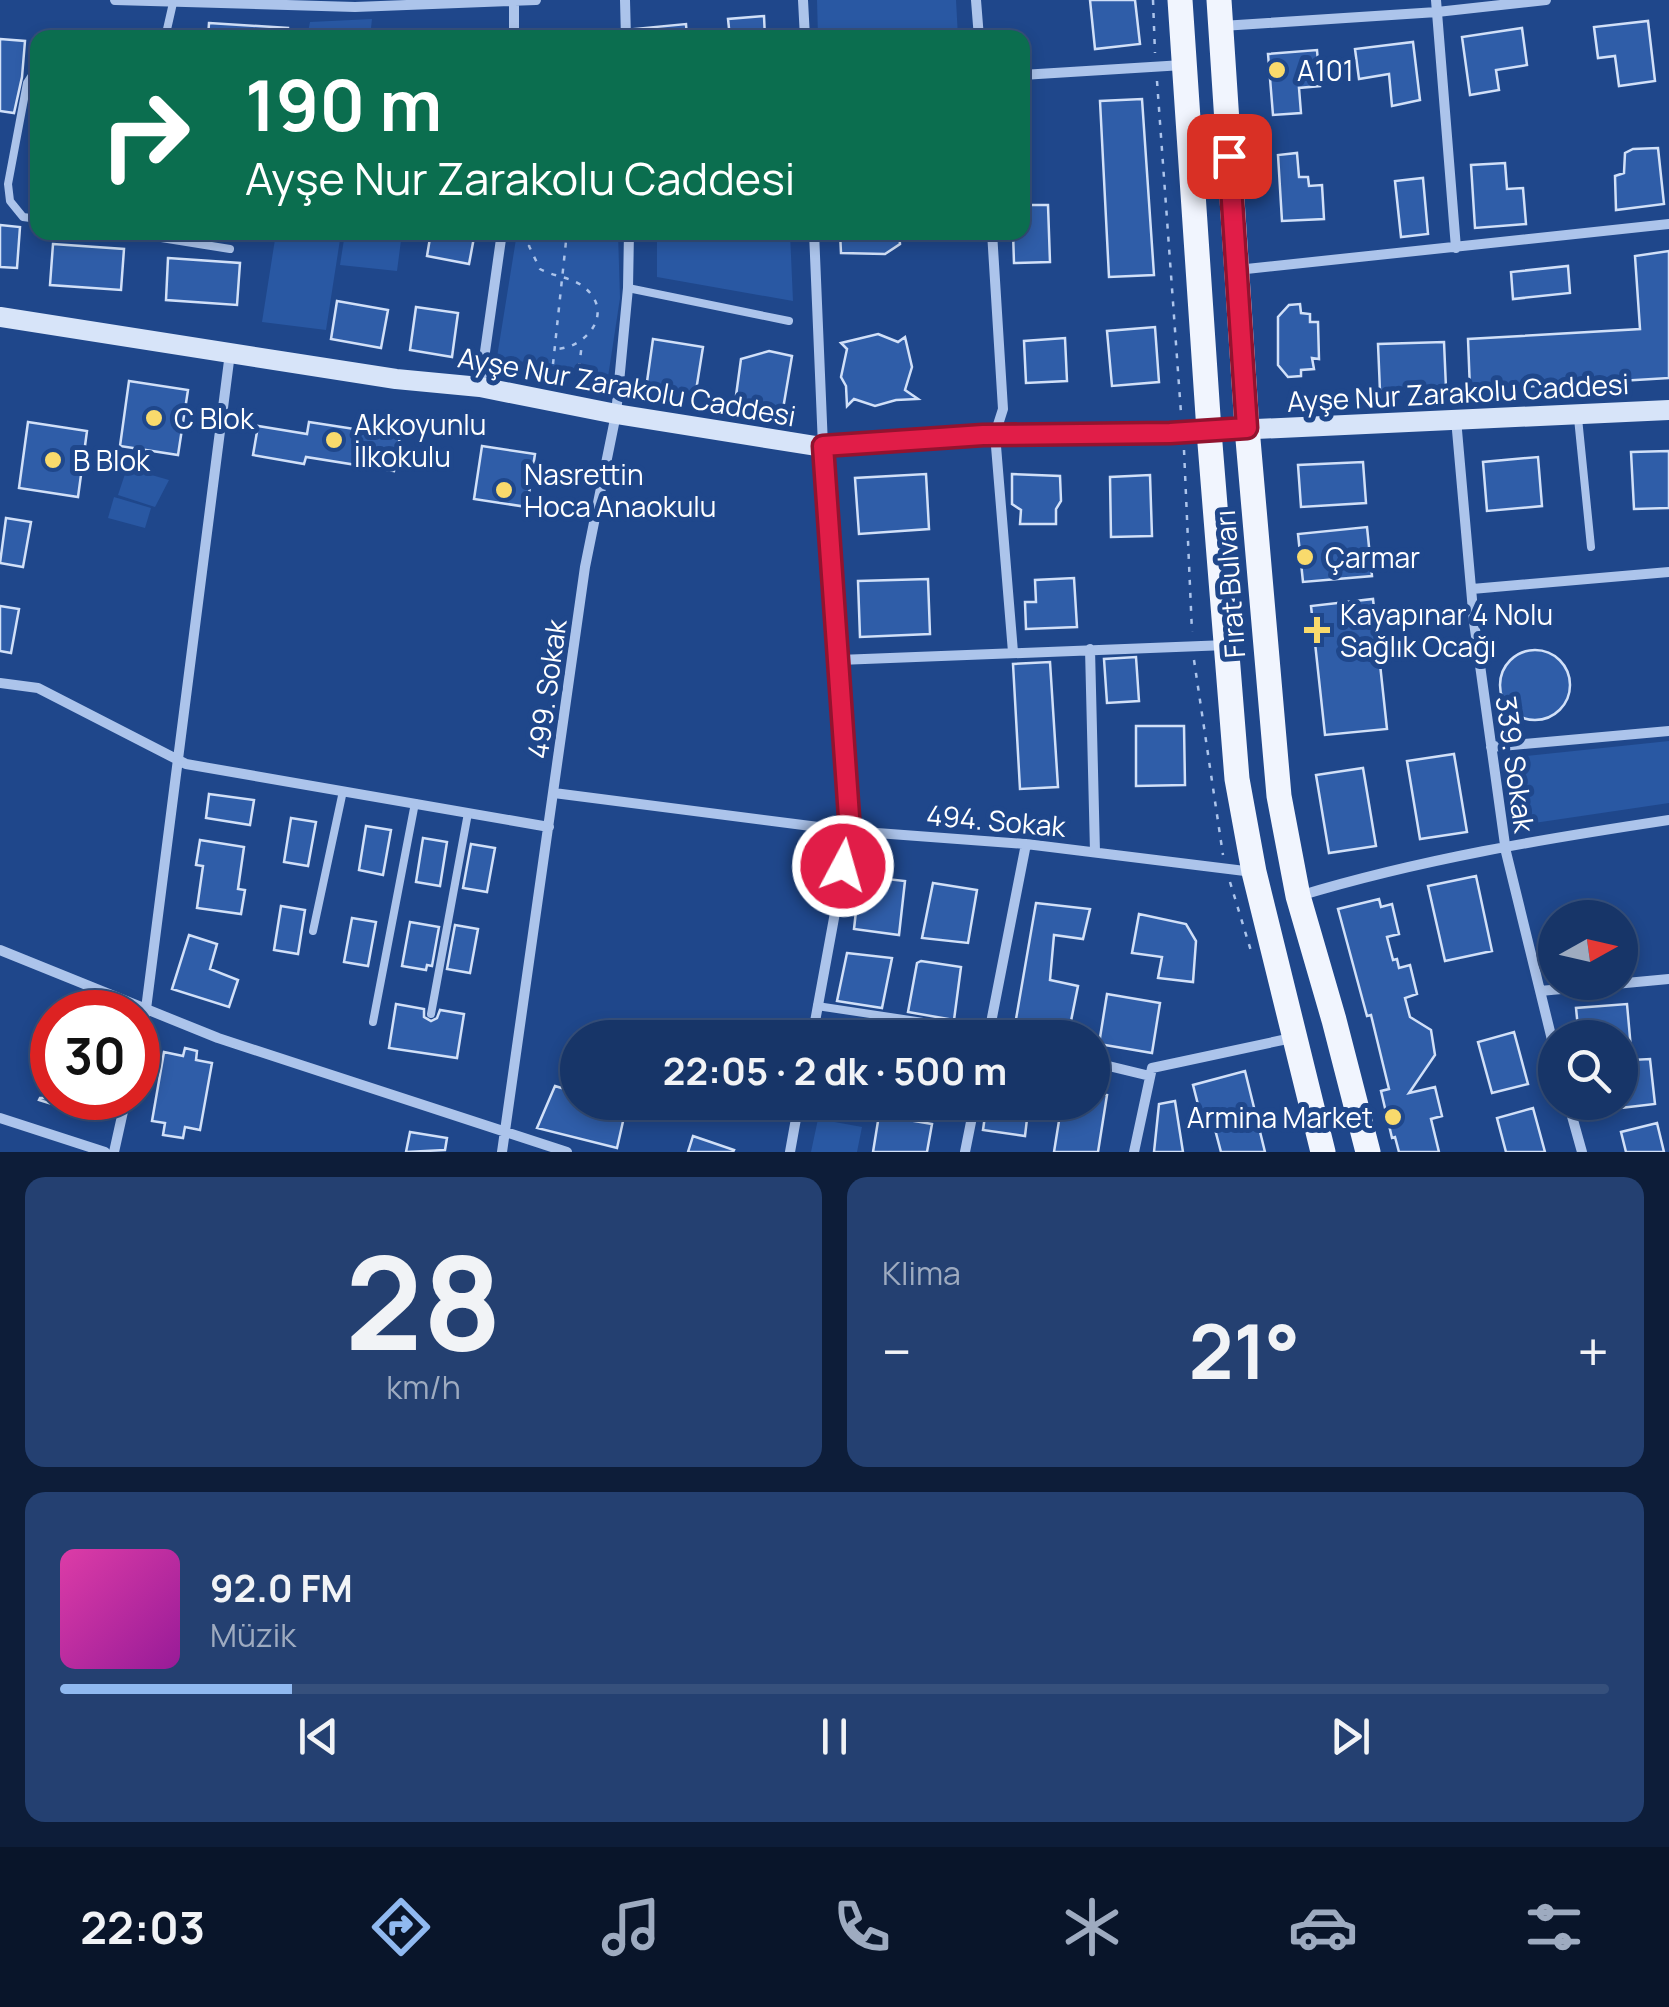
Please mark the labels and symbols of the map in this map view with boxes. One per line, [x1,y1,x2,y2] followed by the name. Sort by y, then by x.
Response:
[1297,51,1354,89] place label: A101
[1266,59,1288,81] marker: A101
[1187,114,1272,199] pin
[455,338,799,434] street label: Ayşe Nur Zarakolu Caddesi
[1286,364,1630,420] street label: Ayşe Nur Zarakolu Caddesi
[174,399,255,437] place label: C Blok
[354,405,486,475] place label: Akkoyunlu İlkokulu
[143,407,165,429] marker: C Blok
[323,429,345,451] marker: Akkoyunlu İlkokulu
[73,441,151,479] place label: B Blok
[42,449,64,471] marker: B Blok
[524,455,716,525] place label: Nasrettin Hoca Anaokulu
[493,479,515,501] marker: Nasrettin Hoca Anaokulu
[1205,509,1253,659] street label: Fırat Bulvarı
[1325,538,1420,576] place label: Çarmar
[1294,546,1316,568] marker: Çarmar
[1340,595,1553,665] place label: Kayapınar 4 Nolu Sağlık Ocağı
[517,616,575,761] street label: 499. Sokak
[1304,617,1330,643] marker: Kayapınar 4 Nolu Sağlık Ocağı
[1488,693,1545,836] street label: 339. Sokak
[925,795,1068,845] street label: 494. Sokak
[791,814,895,918] position arrow
[1538,900,1638,1000] north arrow
[30,990,160,1120] speed limit sign: 30
[1187,1098,1373,1136] place label: Armina Market
[1382,1106,1404,1128] marker: Armina Market

